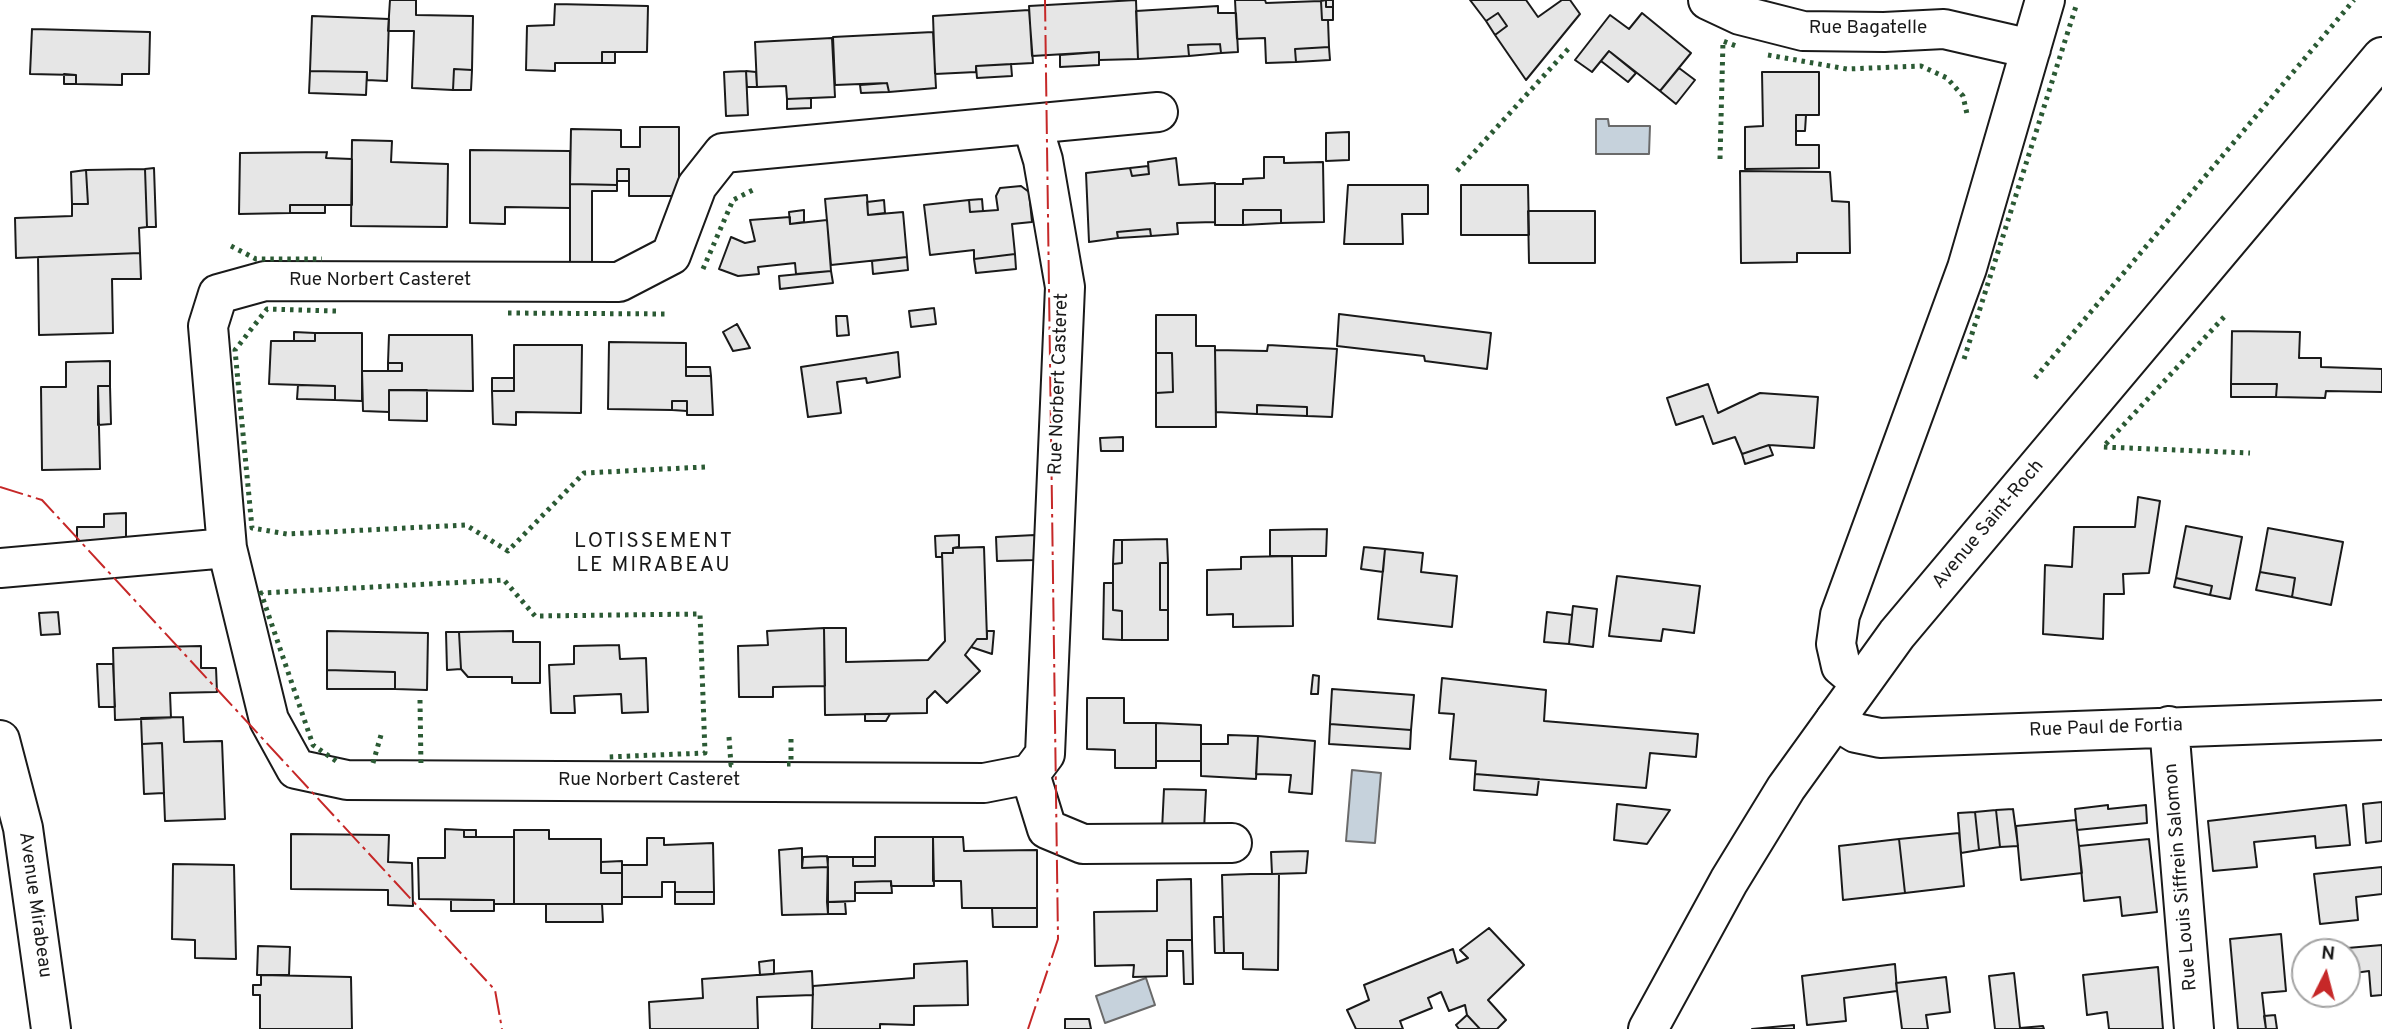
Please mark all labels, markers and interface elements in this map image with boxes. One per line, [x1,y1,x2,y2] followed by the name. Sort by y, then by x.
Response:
[1809,18,1927,40] street label: Rue Bagatelle
[289,270,471,292] street label: Rue Norbert Casteret
[1045,293,1075,475] street label: Rue Norbert Casteret
[1928,456,2050,594] street label: Avenue Saint-Roch
[575,530,733,580] district label: LOTISSEMENT LE MIRABEAU
[2029,715,2183,743] street label: Rue Paul de Fortia
[2161,762,2203,992] street label: Rue Louis Siffrein Salomon
[558,770,740,792] street label: Rue Norbert Casteret
[12,831,56,979] street label: Avenue Mirabeau
[2291,938,2361,1008] north arrow
[2320,941,2336,967] text: N

